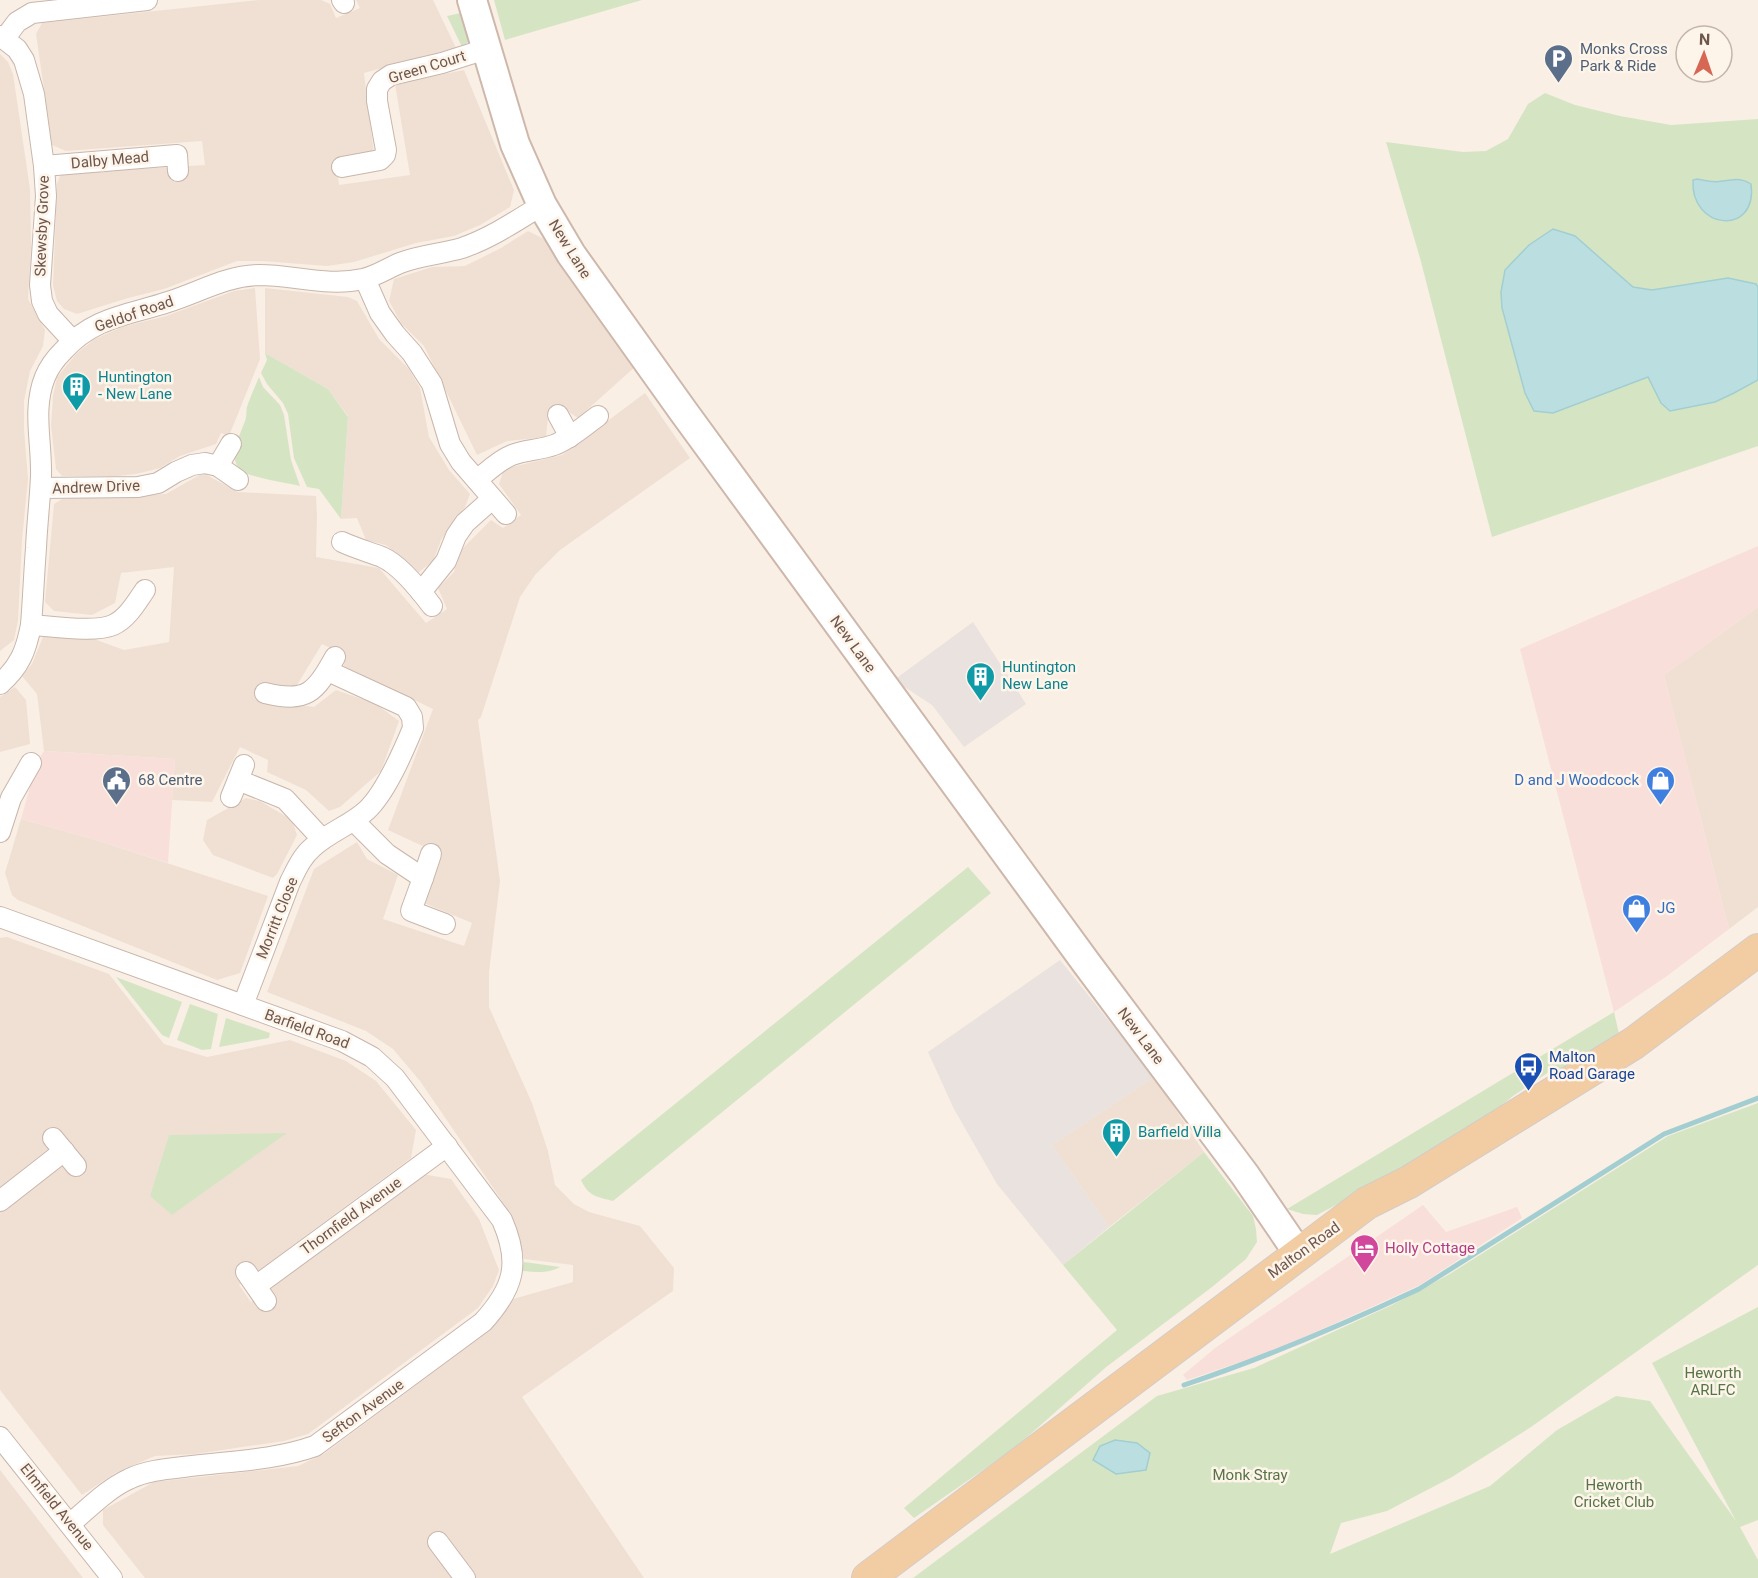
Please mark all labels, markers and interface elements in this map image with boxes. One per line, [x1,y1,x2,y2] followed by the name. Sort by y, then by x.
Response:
[1674,24,1734,84] north arrow
[1699,30,1710,49] text: N
[1580,40,1668,75] place label: Monks Cross Park & Ride
[1543,42,1575,84] parking icon: Monks Cross Park & Ride
[386,47,468,87] street label: Green Court
[70,148,150,172] street label: Dalby Mead
[31,175,53,277] street label: Skewsby Grove
[545,216,595,282] street label: New Lane
[92,292,176,336] street label: Geldof Road
[98,368,172,403] place label: Huntington - New Lane
[61,370,93,412] building icon: Huntington - New Lane
[52,476,140,498] street label: Andrew Drive
[826,612,880,676] street label: New Lane
[1002,658,1076,693] place label: Huntington New Lane
[965,660,997,702] building icon: Huntington New Lane
[101,764,133,806] public building icon: 68 Centre
[1644,764,1676,806] shop icon: D and J Woodcock
[138,771,202,789] place label: 68 Centre
[1514,771,1639,789] place label: D and J Woodcock
[252,874,302,962] street label: Morritt Close
[1620,892,1652,934] shop icon: JG
[1657,899,1676,917] place label: JG
[1114,1004,1168,1068] street label: New Lane
[262,1005,352,1053] street label: Barfield Road
[1549,1048,1635,1083] place label: Malton Road Garage
[1512,1050,1544,1092] bus stop icon: Malton Road Garage
[1101,1116,1133,1158] building icon: Barfield Villa
[1138,1123,1221,1141] place label: Barfield Villa
[297,1173,405,1259] street label: Thornfield Avenue
[1264,1218,1344,1282] street label: Malton Road
[1348,1232,1380,1274] hotel icon: Holly Cottage
[1385,1239,1475,1257] place label: Holly Cottage
[1684,1364,1742,1399] park label: Heworth ARLFC
[319,1375,407,1447] street label: Sefton Avenue
[16,1460,98,1554] street label: Elmfield Avenue
[1212,1466,1288,1484] park label: Monk Stray
[1574,1476,1654,1511] park label: Heworth Cricket Club

